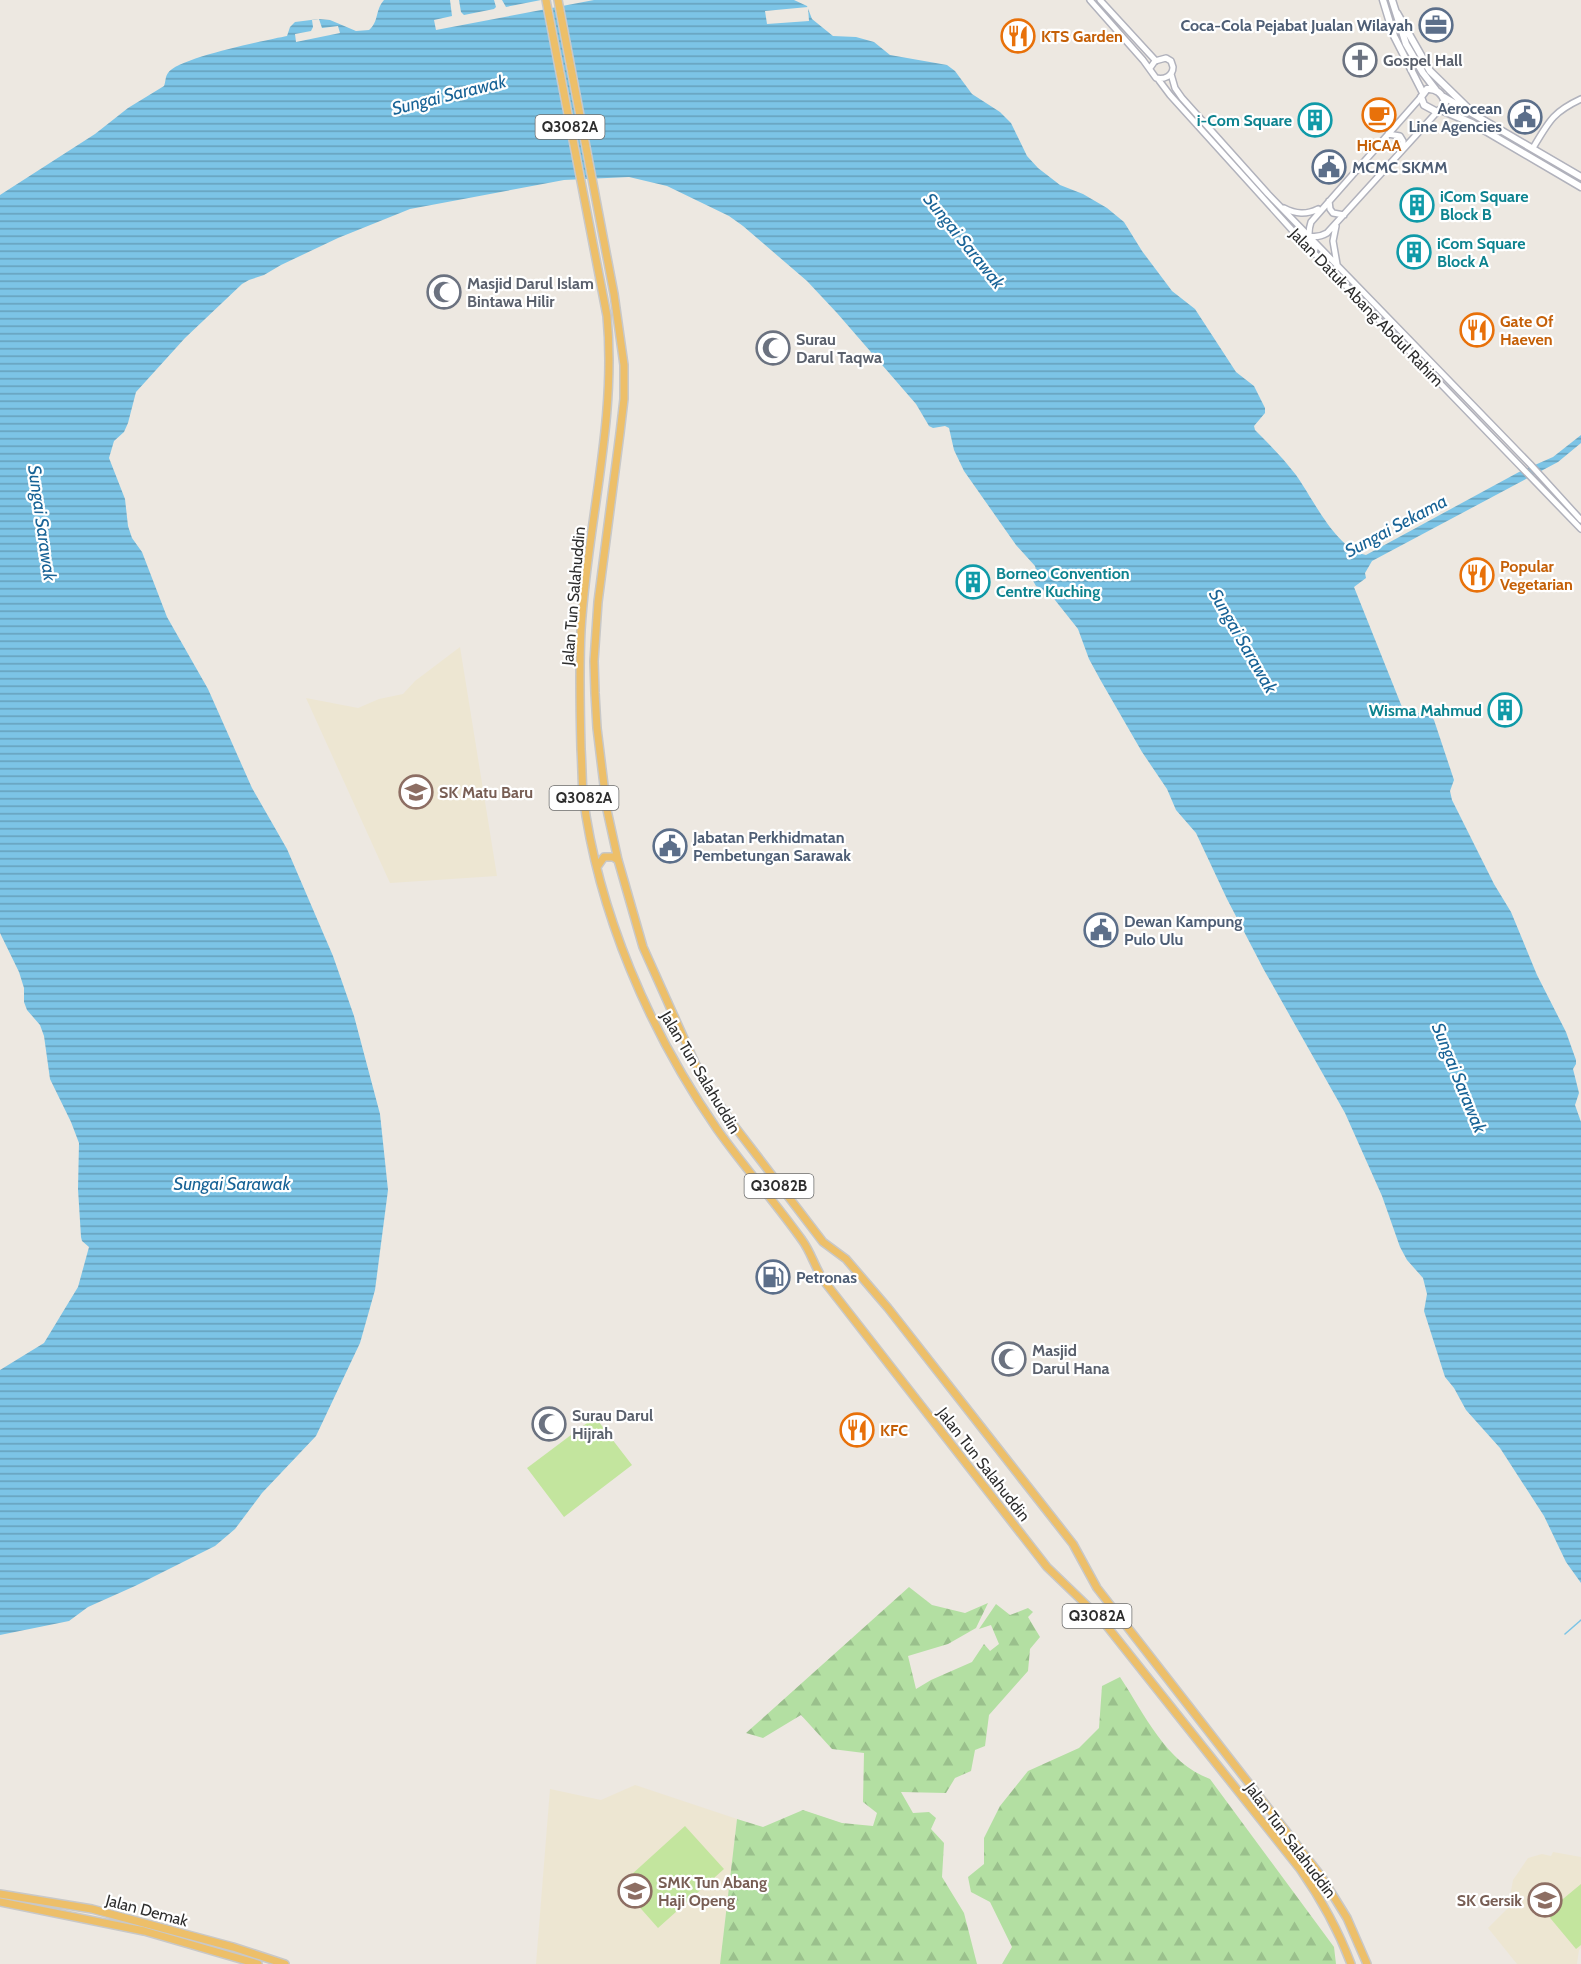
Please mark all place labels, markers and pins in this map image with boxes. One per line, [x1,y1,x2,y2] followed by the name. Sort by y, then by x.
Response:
[1418,7,1454,43] office icon: Coca-Cola Pejabat Jualan Wilayah
[1180,16,1413,35] place label: Coca-Cola Pejabat Jualan Wilayah
[1000,18,1036,54] restaurant icon: KTS Garden
[1041,27,1123,46] place label: KTS Garden
[1342,42,1378,78] church icon: Gospel Hall
[1383,51,1463,70] place label: Gospel Hall
[1361,97,1397,133] cafe icon: HiCAA
[1408,99,1502,136] place label: Aerocean Line Agencies
[1507,99,1543,135] public building icon: Aerocean Line Agencies
[1297,102,1333,138] building icon: i-Com Square
[1197,111,1292,130] place label: i-Com Square
[1357,136,1401,155] place label: HiCAA
[1311,149,1347,185] public building icon: MCMC SKMM
[1352,158,1448,177] place label: MCMC SKMM
[1399,187,1435,223] building icon: iCom Square Block B
[1440,187,1528,224] place label: iCom Square Block B
[1396,234,1432,270] building icon: iCom Square Block A
[1437,234,1525,271] place label: iCom Square Block A
[426,274,462,310] mosque icon: Masjid Darul Islam Bintawa Hilir
[467,274,594,311] place label: Masjid Darul Islam Bintawa Hilir
[1459,312,1495,348] restaurant icon: Gate Of Haeven
[1500,312,1554,349] place label: Gate Of Haeven
[755,330,791,366] mosque icon: Surau Darul Taqwa
[796,330,882,367] place label: Surau Darul Taqwa
[1459,557,1495,593] restaurant icon: Popular Vegetarian
[1500,557,1573,594] place label: Popular Vegetarian
[955,564,991,600] building icon: Borneo Convention Centre Kuching
[996,564,1130,601] place label: Borneo Convention Centre Kuching
[1487,692,1523,728] building icon: Wisma Mahmud
[1369,701,1482,720] place label: Wisma Mahmud
[398,774,434,810] school or university icon: SK Matu Baru
[439,783,533,802] place label: SK Matu Baru
[652,828,688,864] public building icon: Jabatan Perkhidmatan Pembetungan Sarawak
[692,828,851,865] place label: Jabatan Perkhidmatan Pembetungan Sarawak
[1083,912,1119,948] public building icon: Dewan Kampung Pulo Ulu
[1124,912,1242,949] place label: Dewan Kampung Pulo Ulu
[755,1259,791,1295] fuel station icon: Petronas
[796,1268,857,1287] place label: Petronas
[991,1341,1027,1377] mosque icon: Masjid Darul Hana
[1032,1341,1110,1378] place label: Masjid Darul Hana
[531,1406,567,1442] mosque icon: Surau Darul Hijrah
[572,1406,653,1443] place label: Surau Darul Hijrah
[839,1412,875,1448] restaurant icon: KFC
[880,1421,908,1440] place label: KFC
[617,1873,653,1909] school or university icon: SMK Tun Abang Haji Openg
[658,1873,767,1910] place label: SMK Tun Abang Haji Openg
[1527,1882,1563,1918] school or university icon: SK Gersik
[1457,1891,1522,1910] place label: SK Gersik

